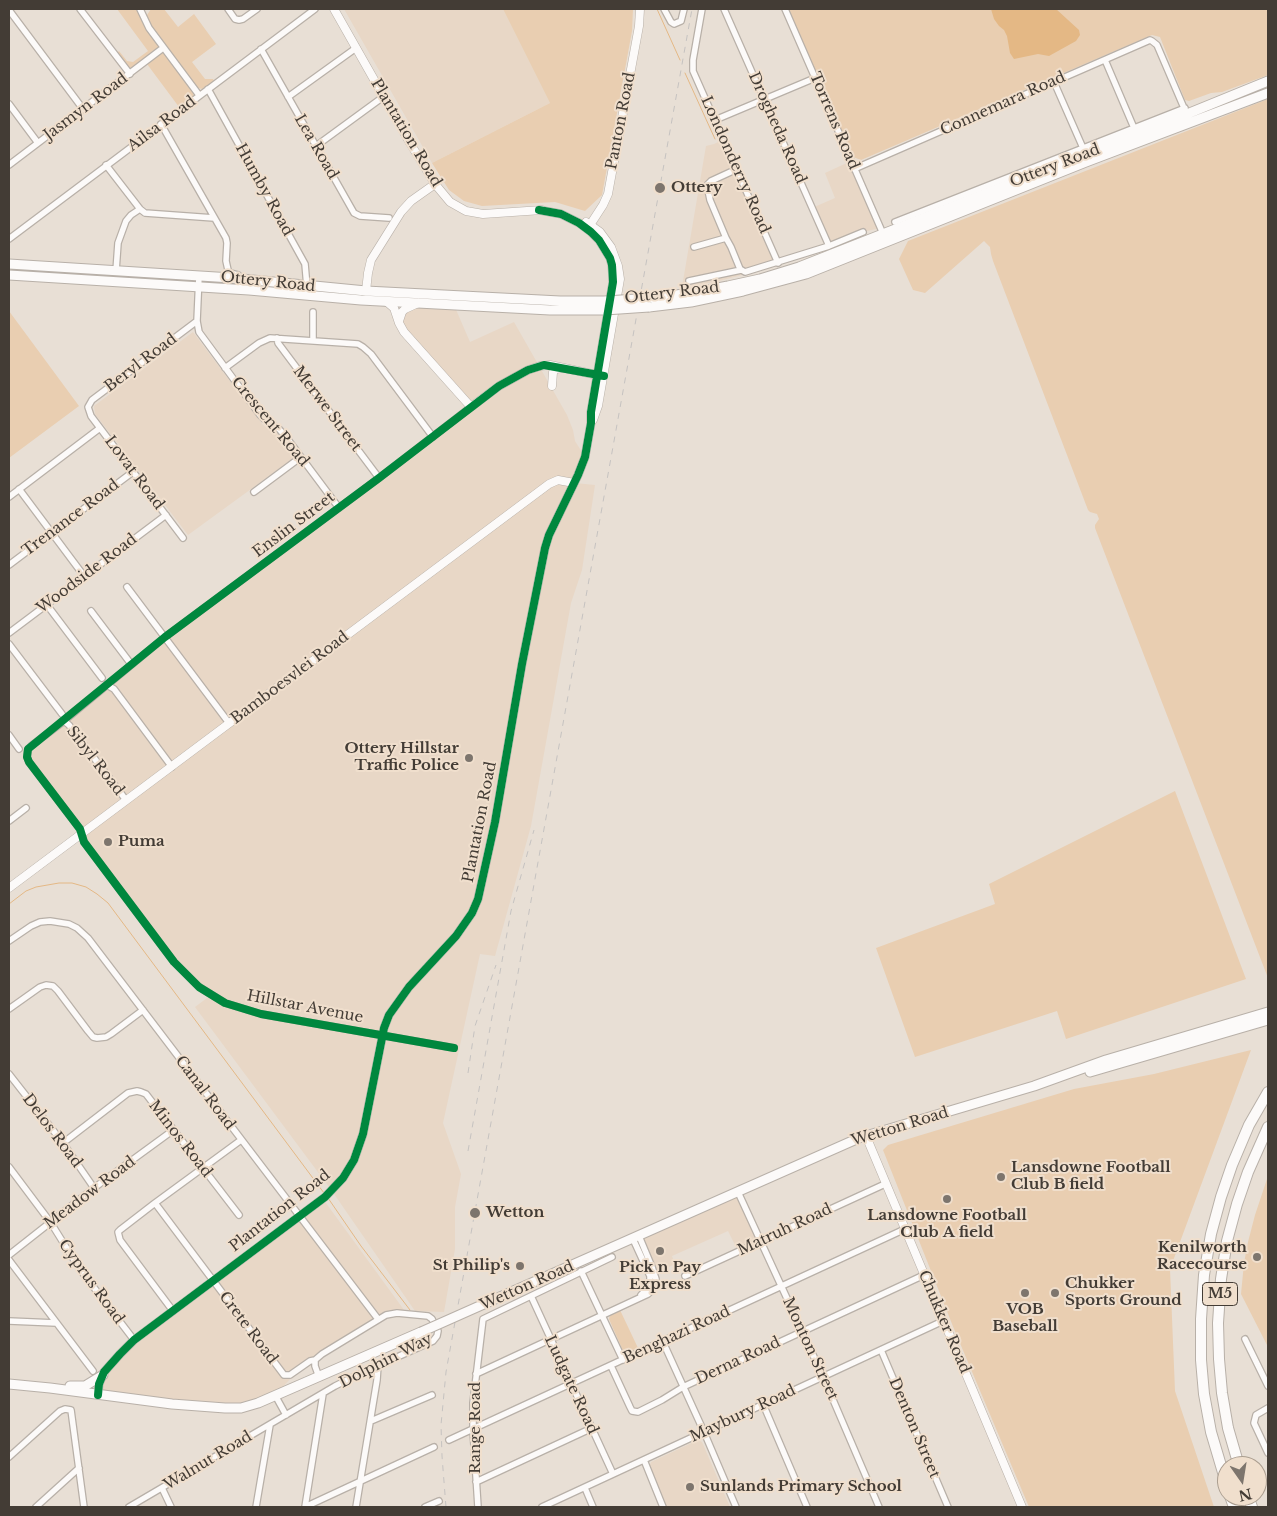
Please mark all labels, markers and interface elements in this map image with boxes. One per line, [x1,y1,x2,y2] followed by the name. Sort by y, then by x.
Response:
[938,68,1068,140] street label: Connemara Road
[744,69,810,187] street label: Drogheda Road
[805,69,863,173] street label: Torrens Road
[40,70,132,144] street label: Jasmyn Road
[603,71,639,171] street label: Panton Road
[367,76,445,190] street label: Plantation Road
[124,92,200,156] street label: Ailsa Road
[697,94,773,236] street label: Londonderry Road
[290,111,342,183] street label: Lea Road
[231,141,297,239] street label: Humby Road
[1007,141,1103,191] street label: Ottery Road
[671,179,723,197] place label: Ottery
[653,181,667,195] marker: Ottery
[220,268,316,296] street label: Ottery Road
[624,278,720,308] street label: Ottery Road
[101,330,181,396] street label: Beryl Road
[289,363,365,455] street label: Merwe Street
[227,374,313,470] street label: Crescent Road
[100,433,168,513] street label: Lovat Road
[19,476,123,560] street label: Trenance Road
[250,488,338,562] street label: Enslin Street
[33,530,141,618] street label: Woodside Road
[228,628,352,728] street label: Bamboesvlei Road
[62,723,128,799] street label: Sibyl Road
[344,740,459,775] place label: Ottery Hillstar Traffic Police
[463,752,475,764] marker: Ottery Hillstar Traffic Police
[459,760,501,884] street label: Plantation Road
[118,833,165,851] place label: Puma
[102,836,114,848] marker: Puma
[245,987,365,1027] street label: Hillstar Avenue
[171,1052,239,1134] street label: Canal Road
[18,1091,86,1171] street label: Delos Road
[144,1097,216,1181] street label: Minos Road
[849,1104,951,1150] street label: Wetton Road
[41,1153,139,1233] street label: Meadow Road
[1011,1159,1171,1194] place label: Lansdowne Football Club B field
[226,1166,334,1256] street label: Plantation Road
[995,1171,1007,1183] marker: Lansdowne Football Club B field
[941,1193,953,1205] marker: Lansdowne Football Club A field
[735,1200,835,1260] street label: Matruh Road
[486,1204,544,1222] place label: Wetton
[468,1206,482,1220] marker: Wetton
[867,1207,1027,1242] place label: Lansdowne Football Club A field
[54,1236,128,1328] street label: Cyprus Road
[1157,1239,1247,1274] place label: Kenilworth Racecourse
[654,1245,666,1257] marker: Pick n Pay Express
[1251,1251,1263,1263] marker: Kenilworth Racecourse
[433,1257,510,1275] place label: St Philip's
[477,1257,577,1315] street label: Wetton Road
[619,1259,701,1294] place label: Pick n Pay Express
[514,1260,526,1272] marker: St Philip's
[914,1268,974,1376] street label: Chukker Road
[1065,1275,1182,1310] place label: Chukker Sports Ground
[1202,1282,1238,1306] road number: M5
[1019,1287,1031,1299] marker: VOB Baseball
[1049,1287,1061,1299] marker: Chukker Sports Ground
[215,1288,281,1368] street label: Crete Road
[778,1295,842,1403] street label: Monton Street
[992,1301,1058,1336] place label: VOB Baseball
[621,1302,733,1368] street label: Benghazi Road
[336,1330,436,1392] street label: Dolphin Way
[540,1333,602,1437] street label: Ludgate Road
[693,1333,783,1389] street label: Derna Road
[885,1375,943,1481] street label: Denton Street
[467,1382,485,1474] street label: Range Road
[687,1382,799,1446] street label: Maybury Road
[161,1428,255,1494] street label: Walnut Road
[1217,1456,1267,1506] north arrow
[700,1478,902,1496] place label: Sunlands Primary School
[684,1481,696,1493] marker: Sunlands Primary School
[1237,1484,1254,1505] text: N

